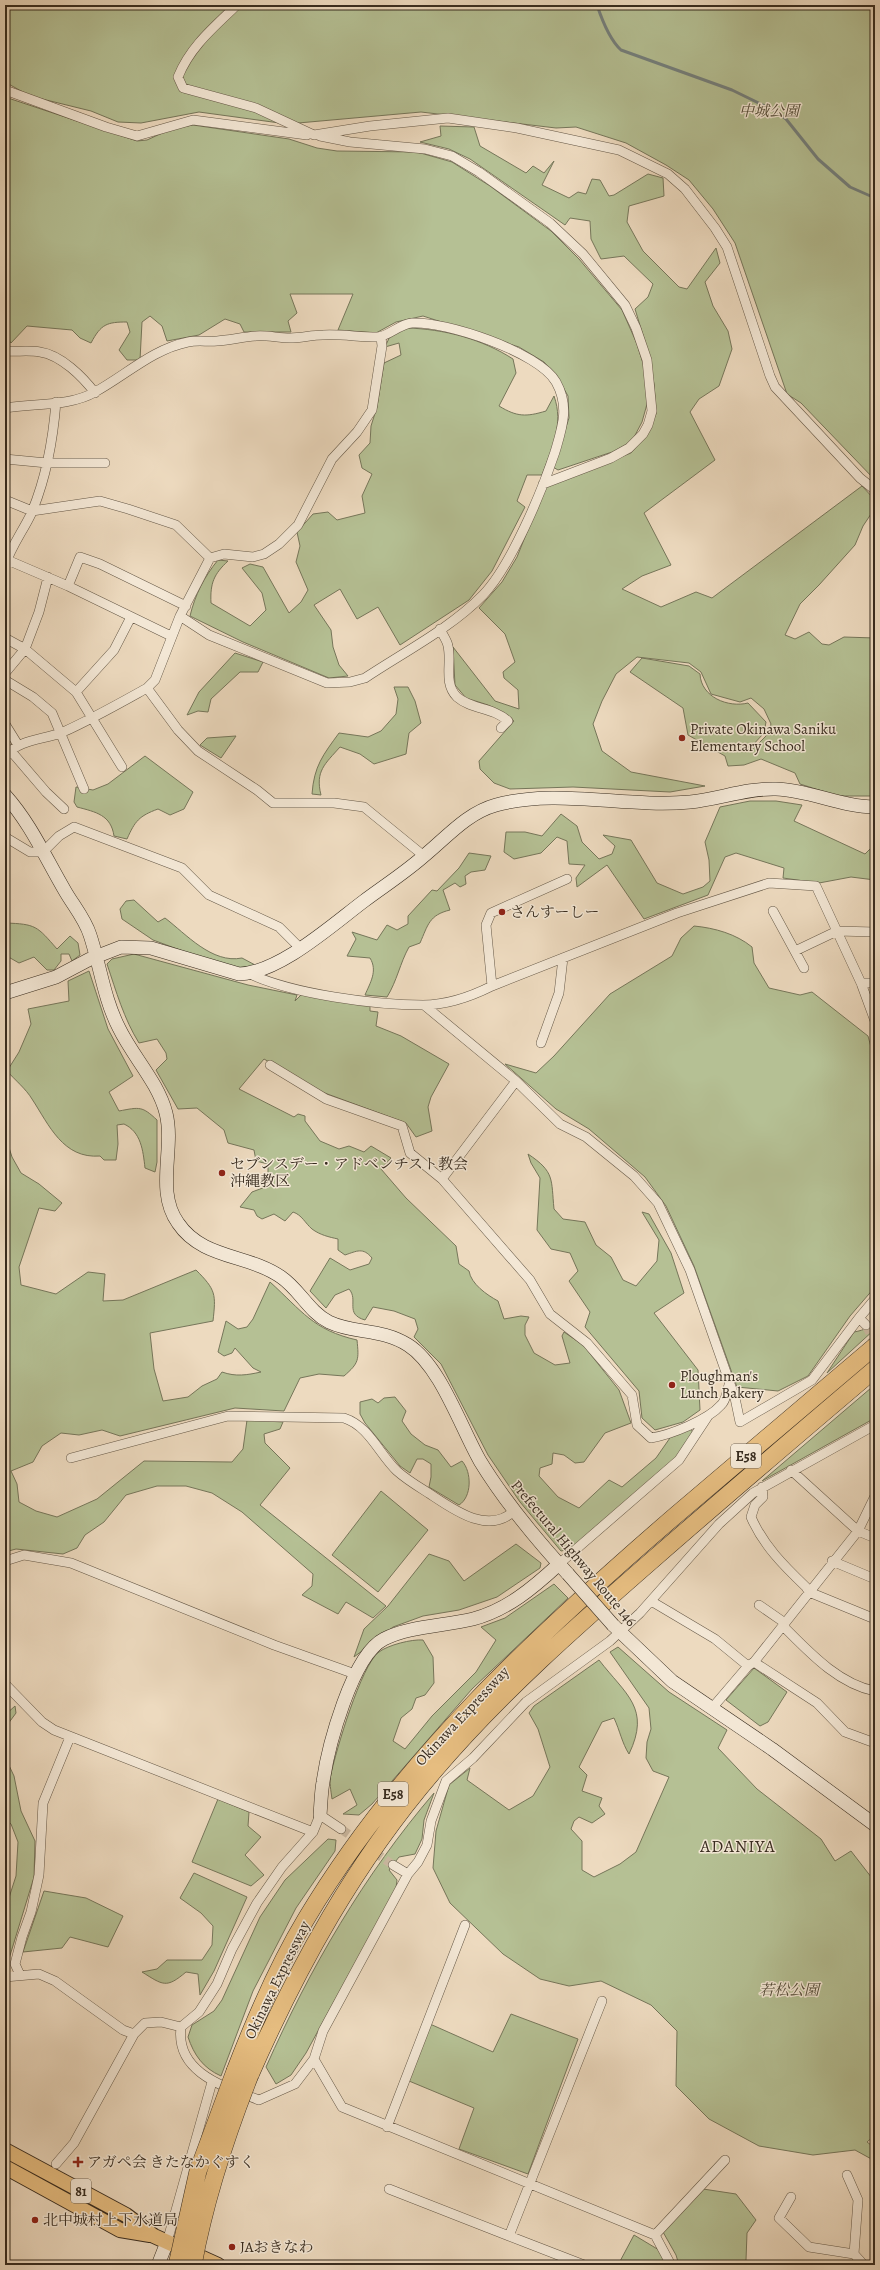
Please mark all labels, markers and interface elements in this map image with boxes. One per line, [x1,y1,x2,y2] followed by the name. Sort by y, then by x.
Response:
[739,101,802,121] park label: 中城公園
[690,719,837,756] place label: Private Okinawa Saniku Elementary School
[677,733,687,743] marker: Private Okinawa Saniku Elementary School
[510,902,600,922] place label: さんすーしー
[497,907,507,917] marker: さんすーしー
[230,1154,468,1191] place label: セブンスデー・アドベンチスト教会 沖縄教区
[217,1168,227,1178] marker: セブンスデー・アドベンチスト教会 沖縄教区
[680,1366,764,1403] place label: Ploughman's Lunch Bakery
[667,1380,677,1390] marker: Ploughman's Lunch Bakery
[731,1444,761,1468] road number: E58
[507,1475,641,1631] street label: Prefectural Highway Route 146
[411,1662,514,1770] street label: Okinawa Expressway
[378,1782,408,1806] road number: E58
[699,1835,776,1858] district label: ADANIYA
[240,1917,314,2042] street label: Okinawa Expressway
[759,1980,822,2000] park label: 若松公園
[87,2152,255,2172] place label: アガペ会 きたなかぐすく
[72,2156,84,2168] marker: アガペ会 きたなかぐすく
[71,2179,91,2203] road number: 81
[43,2210,178,2230] place label: 北中城村上下水道局
[30,2215,40,2225] marker: 北中城村上下水道局
[240,2237,314,2257] place label: JAおきなわ
[227,2242,237,2252] marker: JAおきなわ

